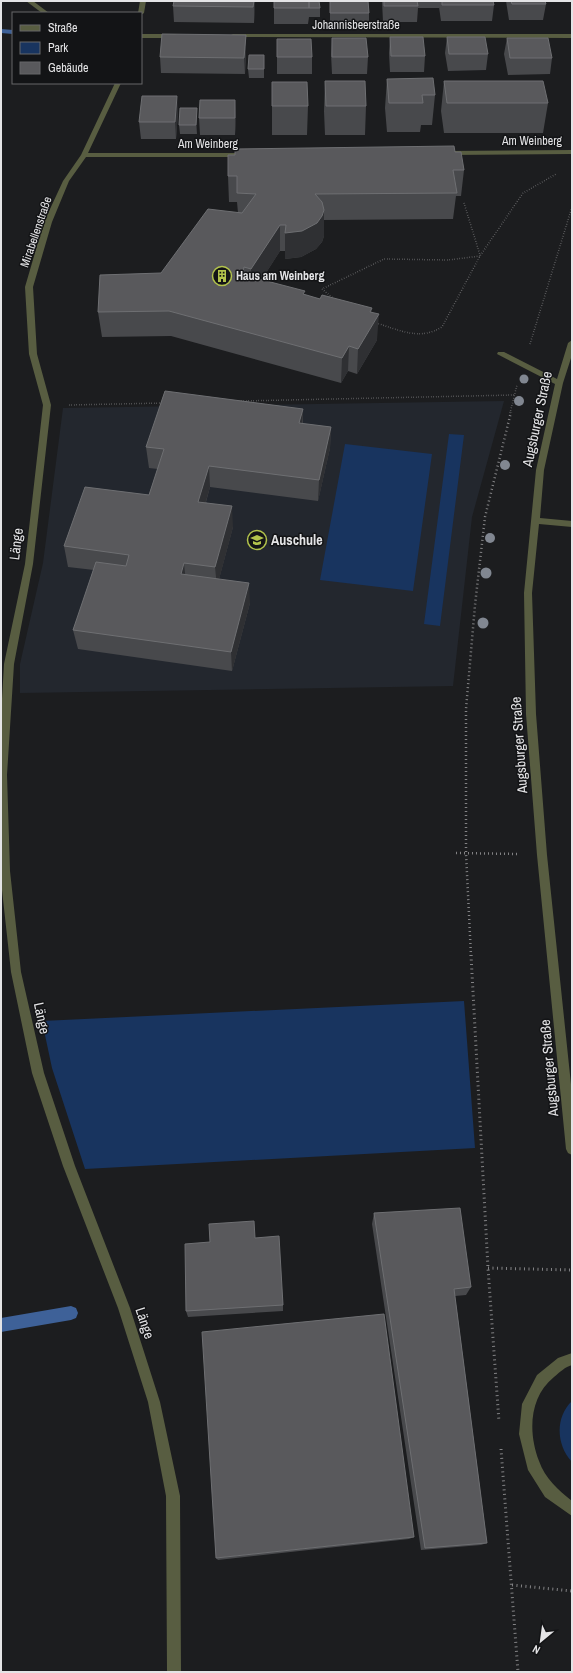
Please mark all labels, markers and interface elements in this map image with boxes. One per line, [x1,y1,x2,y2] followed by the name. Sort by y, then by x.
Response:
[12,12,142,84] legend
[312,17,400,33] street label: Johannisbeerstraße
[48,20,78,36] text: Straße
[48,40,68,56] text: Park
[48,60,89,76] text: Gebäude
[501,133,563,149] street label: Am Weinberg
[177,136,239,152] street label: Am Weinberg
[16,194,56,270] street label: Mirabellenstraße
[211,265,233,287] building icon: Haus am Weinberg
[236,268,324,284] place label: Haus am Weinberg
[518,370,556,469] street label: Augsburger Straße
[5,527,27,561] street label: Länge
[246,529,268,551] school or university icon: Auschule
[271,531,323,549] place label: Auschule
[507,696,531,795] street label: Augsburger Straße
[30,1001,54,1035] street label: Länge
[536,1019,562,1118] street label: Augsburger Straße
[132,1305,158,1341] street label: Länge
[521,1621,561,1661] north arrow
[530,1642,542,1657] text: N

